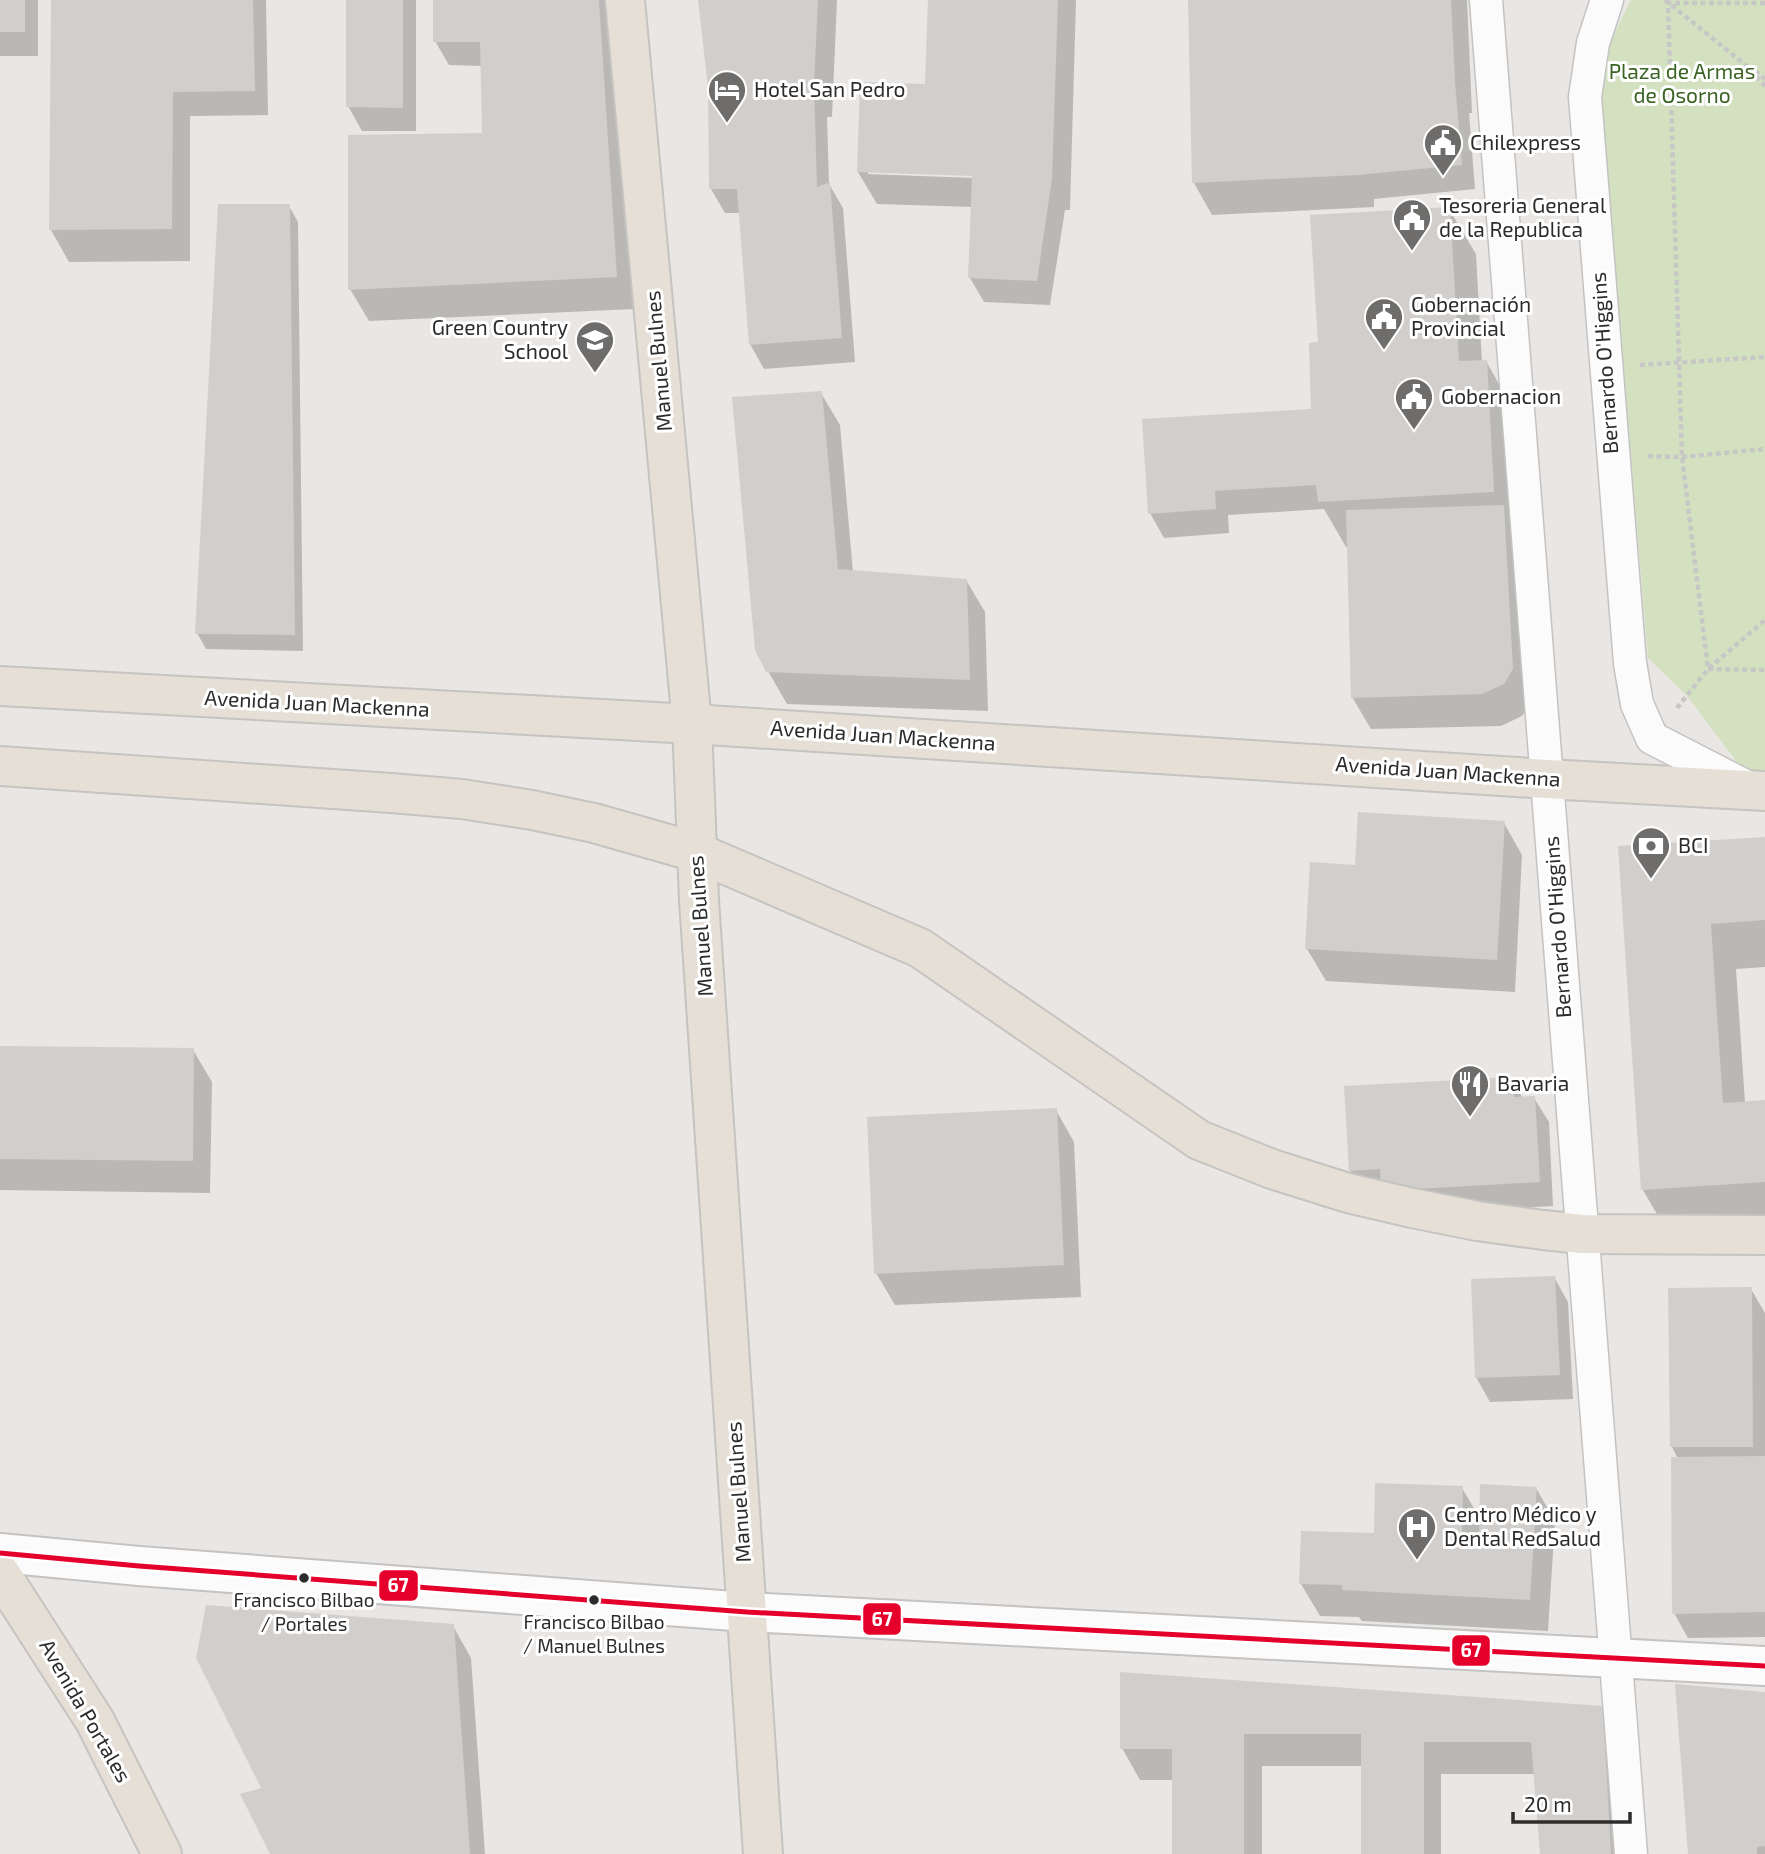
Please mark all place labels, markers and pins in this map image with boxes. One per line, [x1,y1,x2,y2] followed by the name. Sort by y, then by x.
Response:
[706,69,748,124] hotel icon: Hotel San Pedro
[754,76,905,101] place label: Hotel San Pedro
[1422,122,1464,177] public building icon: Chilexpress
[1470,129,1581,154] place label: Chilexpress
[1439,192,1607,241] place label: Tesoreria General de la Republica
[1391,197,1433,252] public building icon: Tesoreria General de la Republica
[1411,291,1531,340] place label: Gobernación Provincial
[1363,296,1405,351] public building icon: Gobernación Provincial
[432,314,569,363] place label: Green Country School
[574,319,616,374] school or university icon: Green Country School
[1393,376,1435,431] public building icon: Gobernacion
[1441,383,1561,408] place label: Gobernacion
[1630,825,1672,880] bank icon: BCI
[1678,832,1709,857] place label: BCI
[1449,1063,1491,1118] restaurant icon: Bavaria
[1497,1070,1569,1095] place label: Bavaria
[1444,1501,1601,1550] place label: Centro Médico y Dental RedSalud
[1396,1506,1438,1561] hospital icon: Centro Médico y Dental RedSalud
[297,1571,311,1585] marker: Francisco Bilbao / Portales
[233,1588,375,1635] place label: Francisco Bilbao / Portales
[587,1593,601,1607] marker: Francisco Bilbao / Manuel Bulnes
[523,1610,665,1657] place label: Francisco Bilbao / Manuel Bulnes

